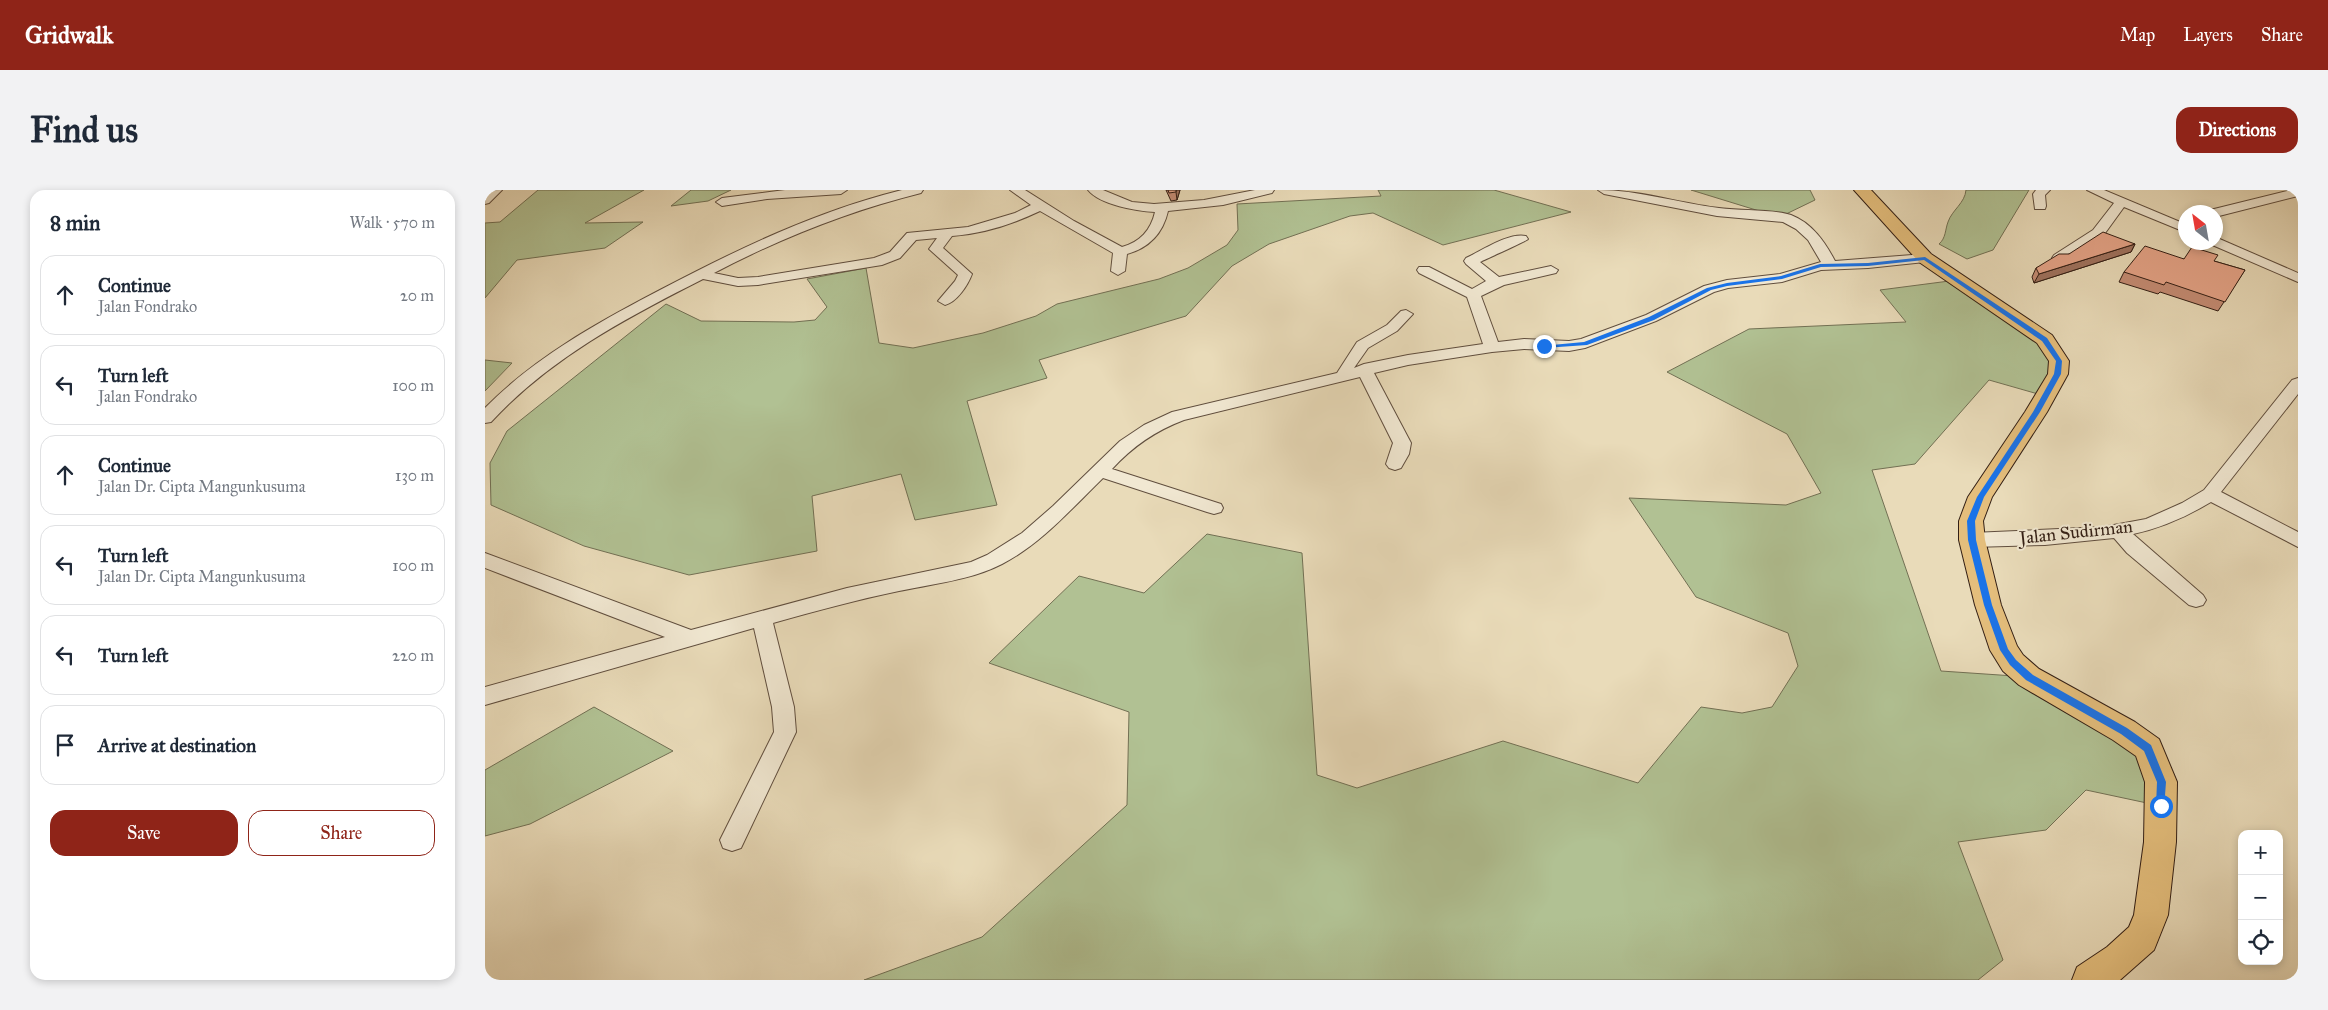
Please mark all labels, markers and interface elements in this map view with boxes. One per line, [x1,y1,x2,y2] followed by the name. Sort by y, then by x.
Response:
[25,20,113,50] text: Gridwalk
[2120,24,2155,46] text: Map
[2183,24,2233,46] text: Layers
[2261,24,2303,46] text: Share
[2176,107,2298,153] button: Directions
[30,109,138,152] text: Find us
[2178,205,2223,250] north arrow
[50,210,100,236] text: 8 min
[350,213,435,232] text: Walk · 570 m
[98,274,171,297] text: Continue
[51,281,79,309] icon: ahead
[400,286,434,305] text: 20 m
[98,297,197,316] text: Jalan Fondrako
[1533,335,1556,358] route end
[98,364,168,387] text: Turn left
[51,371,79,399] icon: left
[392,376,434,395] text: 100 m
[98,387,197,406] text: Jalan Fondrako
[98,454,171,477] text: Continue
[51,461,79,489] icon: ahead
[395,466,434,485] text: 130 m
[98,477,305,496] text: Jalan Dr. Cipta Mangunkusuma
[2016,515,2134,550] street label: Jalan Sudirman
[98,544,168,567] text: Turn left
[51,551,79,579] icon: left
[392,556,434,575] text: 100 m
[98,567,305,586] text: Jalan Dr. Cipta Mangunkusuma
[51,641,79,669] icon: left
[98,644,168,667] text: Turn left
[392,646,434,665] text: 220 m
[51,731,79,759] icon: arrive
[98,734,256,757] text: Arrive at destination
[2150,795,2173,818] route start
[50,810,238,856] button: Save
[248,810,435,856] button: Share
[2238,830,2283,965] map controls
[2238,830,2283,875] button: +
[2238,875,2283,920] button: −
[2238,920,2283,965] button: locate

